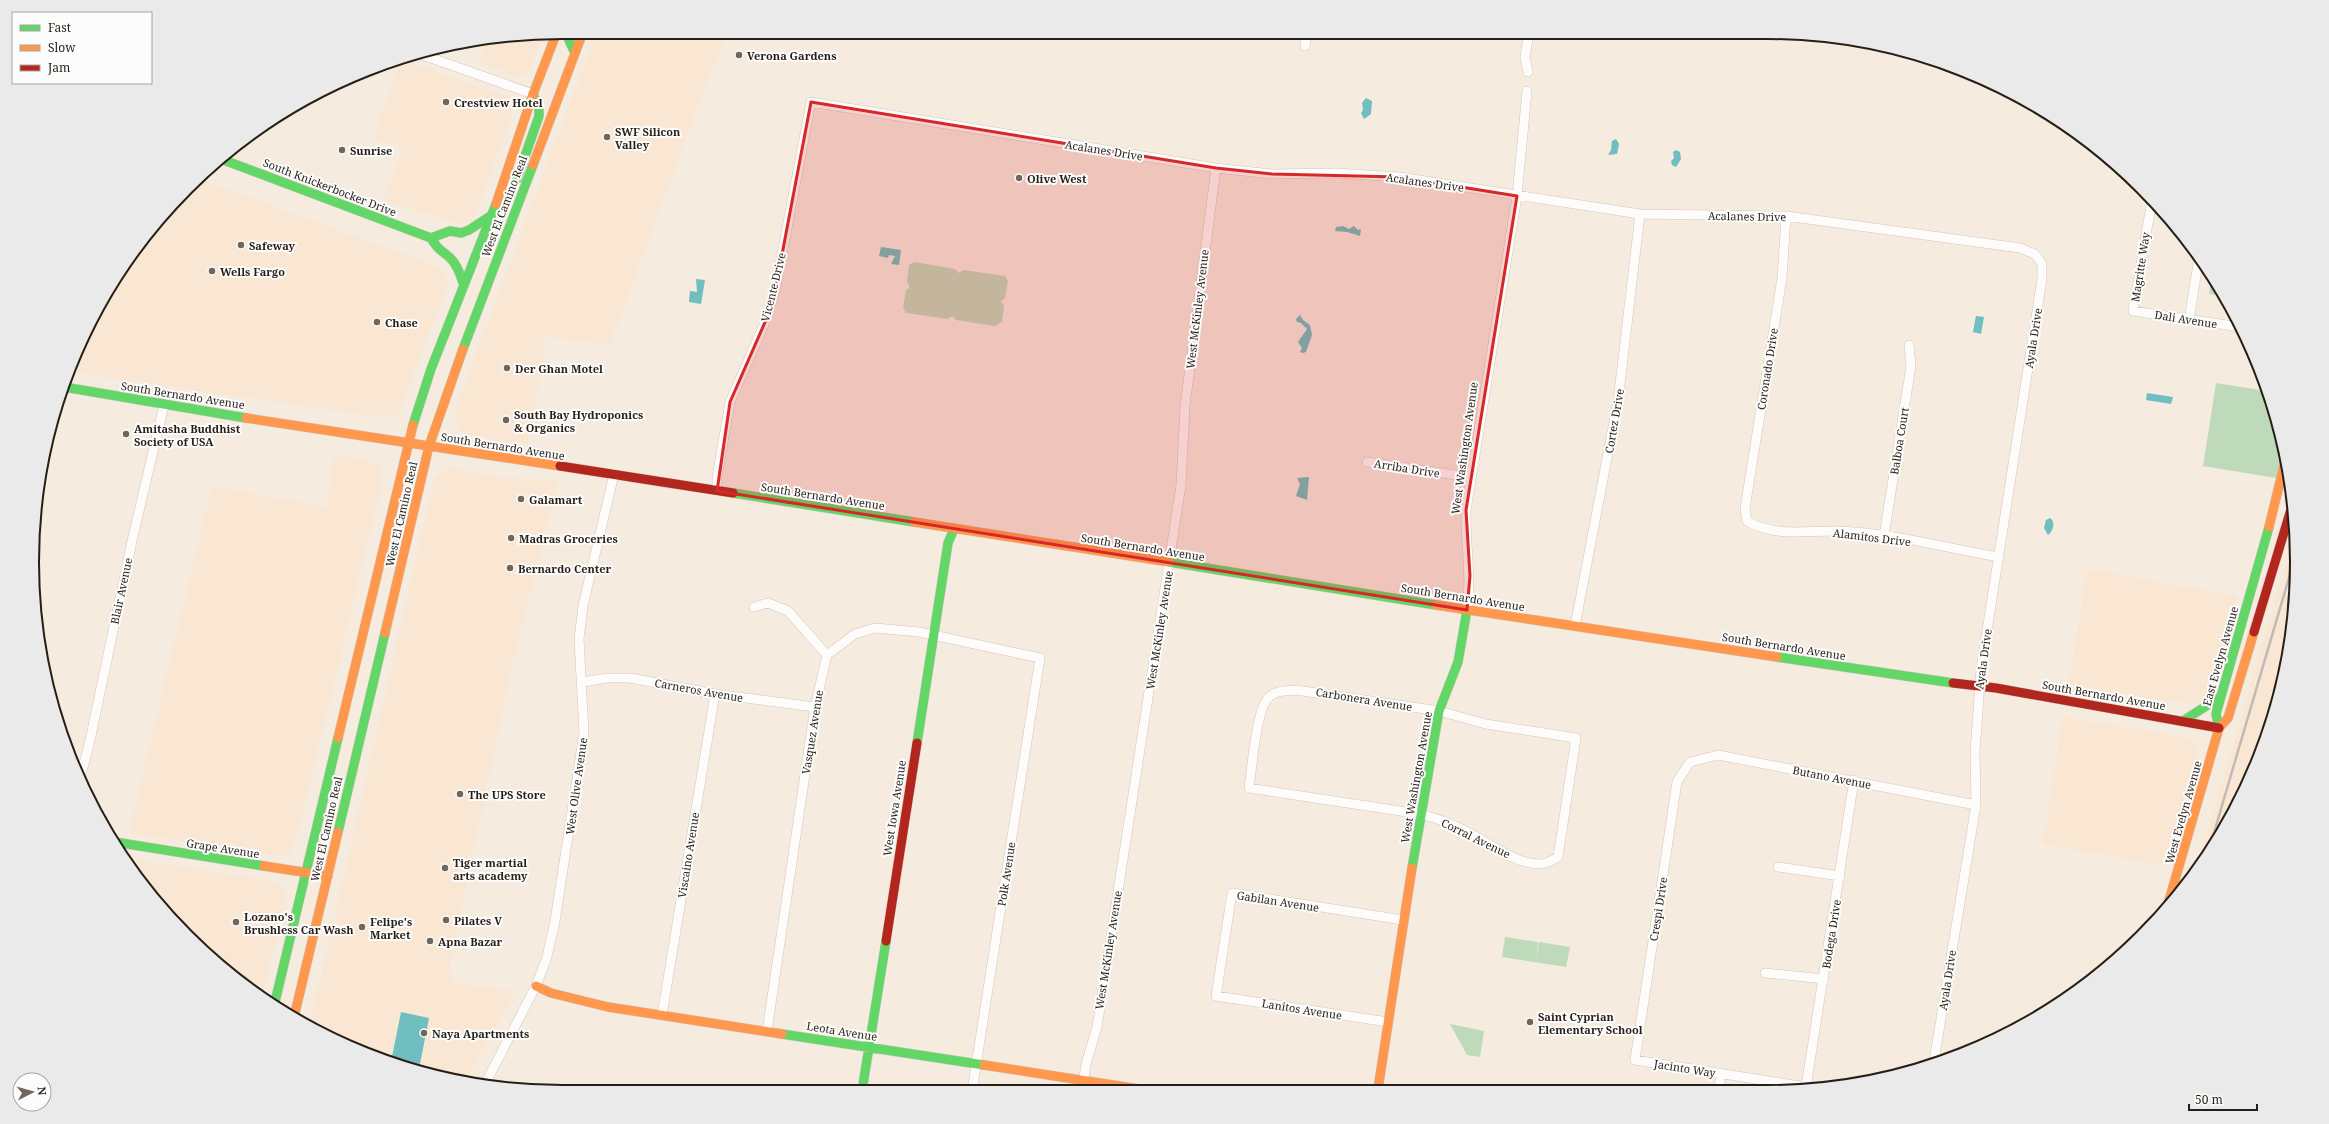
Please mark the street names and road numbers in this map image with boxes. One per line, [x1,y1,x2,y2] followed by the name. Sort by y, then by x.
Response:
[1064,136,1144,164] street label: Acalanes Drive
[478,153,530,259] street label: West El Camino Real
[261,155,399,219] street label: South Knickerbocker Drive
[1385,169,1465,195] street label: Acalanes Drive
[1708,208,1786,224] street label: Acalanes Drive
[2127,230,2153,303] street label: Magritte Way
[1182,248,1212,370] street label: West McKinley Avenue
[757,251,789,323] street label: Vicente Drive
[2021,307,2045,369] street label: Ayala Drive
[2154,307,2219,331] street label: Dali Avenue
[1753,327,1781,411] street label: Coronado Drive
[120,378,246,412] street label: South Bernardo Avenue
[1447,381,1481,515] street label: West Washington Avenue
[1601,387,1627,455] street label: Cortez Drive
[1886,406,1912,476] street label: Balboa Court
[440,429,566,463] street label: South Bernardo Avenue
[1373,455,1441,481] street label: Arriba Drive
[382,459,421,568] street label: West El Camino Real
[760,479,886,513] street label: South Bernardo Avenue
[1832,525,1912,549] street label: Alamitos Drive
[1080,530,1206,564] street label: South Bernardo Avenue
[107,556,135,626] street label: Blair Avenue
[1142,569,1176,691] street label: West McKinley Avenue
[1400,580,1526,614] street label: South Bernardo Avenue
[2199,604,2241,707] street label: East Evelyn Avenue
[1971,628,1995,690] street label: Ayala Drive
[1721,629,1847,663] street label: South Bernardo Avenue
[653,675,745,705] street label: Carneros Avenue
[2041,677,2167,713] street label: South Bernardo Avenue
[1315,684,1413,714] street label: Carbonera Avenue
[798,689,826,775] street label: Vasquez Avenue
[1397,710,1435,844] street label: West Washington Avenue
[562,736,590,836] street label: West Olive Avenue
[879,759,909,857] street label: West Iowa Avenue
[2161,759,2205,865] street label: West Evelyn Avenue
[1791,762,1873,792] street label: Butano Avenue
[307,774,346,883] street label: West El Camino Real
[674,811,702,899] street label: Viscaino Avenue
[1439,815,1513,861] street label: Corral Avenue
[185,835,261,861] street label: Grape Avenue
[994,841,1019,907] street label: Polk Avenue
[1646,876,1670,942] street label: Crespi Drive
[1236,887,1320,915] street label: Gabilan Avenue
[1091,889,1125,1011] street label: West McKinley Avenue
[1818,898,1844,970] street label: Bodega Drive
[1935,949,1959,1011] street label: Ayala Drive
[1261,995,1343,1023] street label: Lanitos Avenue
[806,1018,879,1044] street label: Leota Avenue
[1652,1056,1718,1080] street label: Jacinto Way

